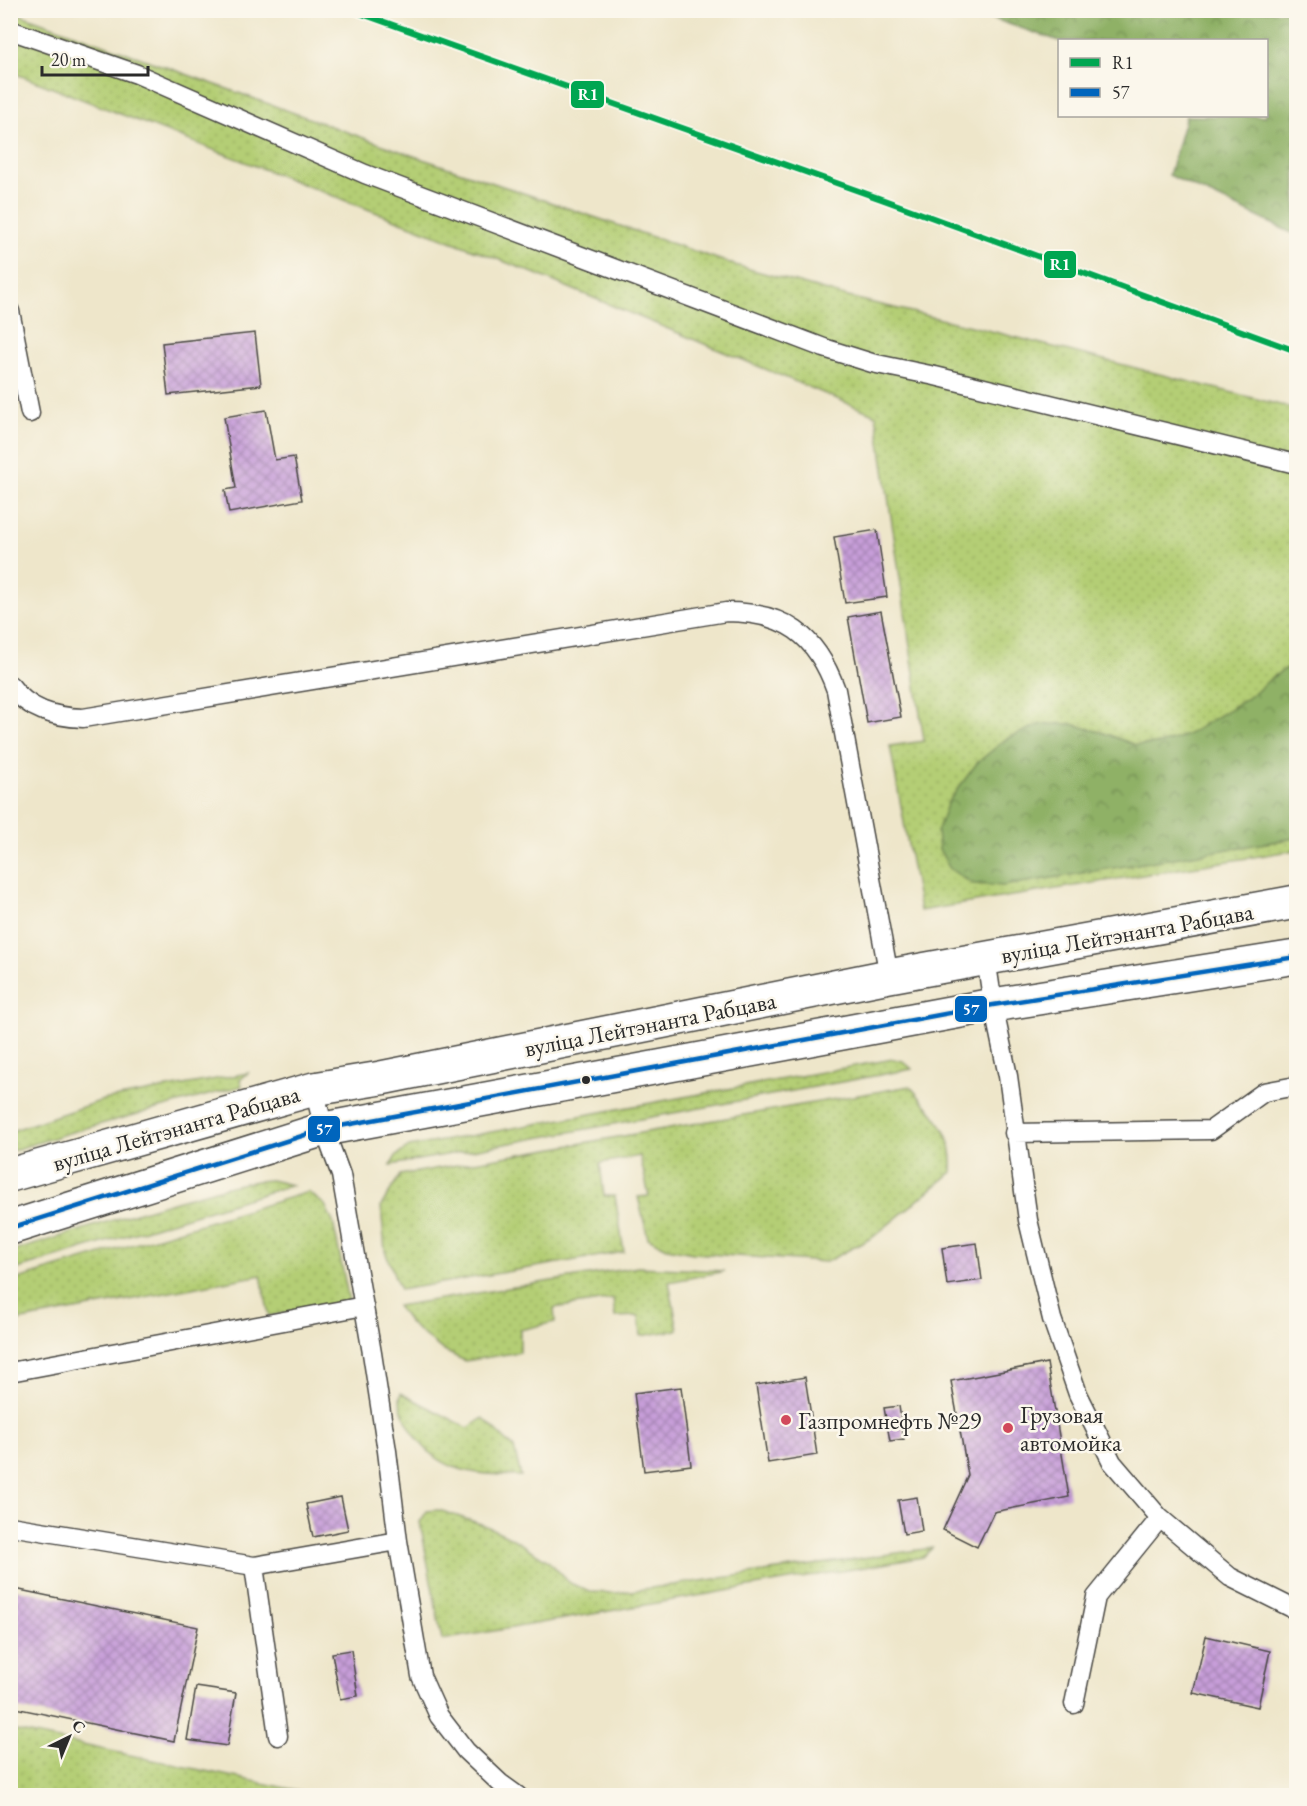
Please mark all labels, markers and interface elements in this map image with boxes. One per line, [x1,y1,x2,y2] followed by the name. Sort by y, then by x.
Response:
[42,39,148,77] scale bar
[1058,39,1268,117] legend
[51,48,86,71] text: 20 m
[1112,51,1133,74] text: R1
[570,80,605,109] line badge: R1
[1112,81,1130,104] text: 57
[578,84,598,105] text: R1
[1043,250,1077,279] line badge: R1
[1050,254,1070,275] text: R1
[998,895,1256,970] street label: вуліца Лейтэнанта Рабцава
[522,984,779,1064] street label: вуліца Лейтэнанта Рабцава
[954,995,988,1023] line badge: 57
[963,999,980,1020] text: 57
[580,1074,592,1086] unlabelled marker
[49,1078,304,1178] street label: вуліца Лейтэнанта Рабцава
[307,1115,341,1143] line badge: 57
[316,1119,333,1140] text: 57
[1020,1399,1122,1458] place label: Грузовая автомойка
[798,1405,982,1436] place label: Газпромнефть №29
[779,1413,793,1427] marker: Газпромнефть №29
[1001,1421,1015,1435] marker: Грузовая автомойка
[39,1707,99,1767] north arrow
[68,1715,90,1738] text: С

